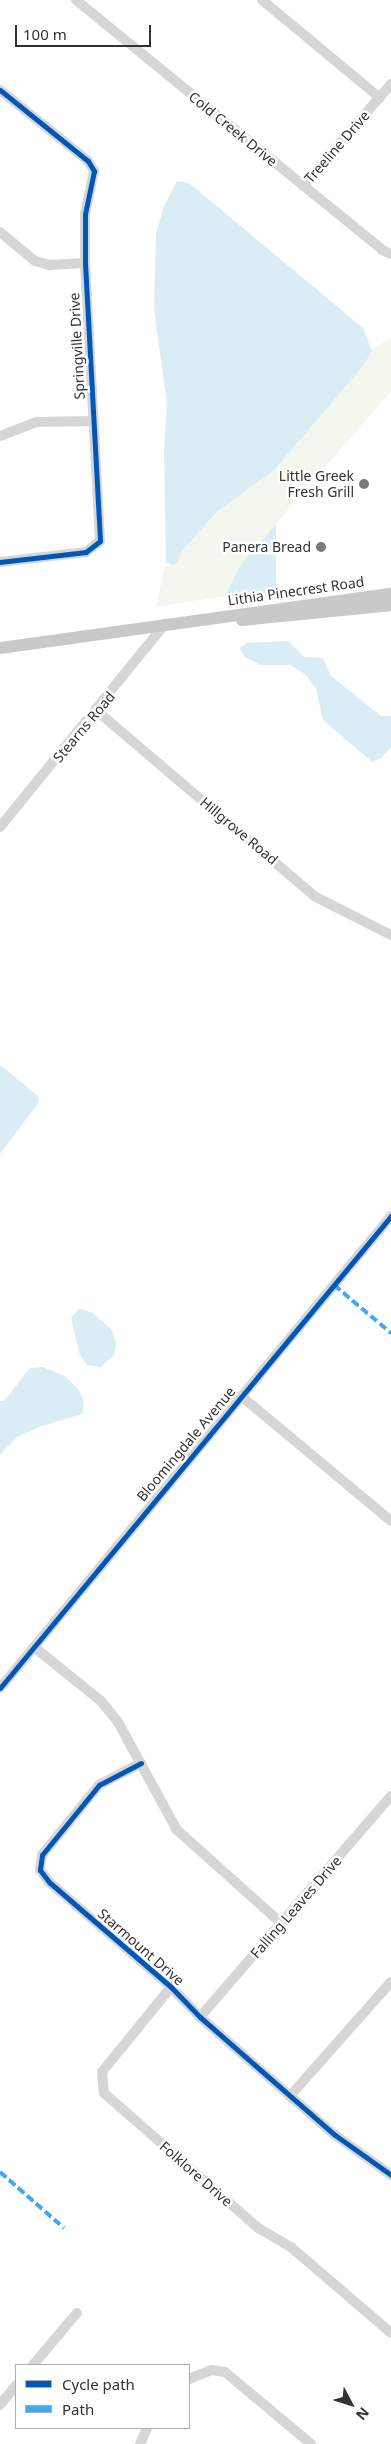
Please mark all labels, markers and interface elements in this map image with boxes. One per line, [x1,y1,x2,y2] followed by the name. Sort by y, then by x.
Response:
[18,15,154,47] scale bar
[23,24,67,44] text: 100 m
[185,88,281,170] street label: Cold Creek Drive
[301,107,373,187] street label: Treeline Drive
[66,292,88,400] street label: Springville Drive
[279,468,354,501] place label: Little Greek Fresh Grill
[358,478,370,490] marker: Little Greek Fresh Grill
[222,539,311,555] place label: Panera Bread
[315,541,327,553] marker: Panera Bread
[227,573,365,609] street label: Lithia Pinecrest Road
[50,688,118,766] street label: Stearns Road
[197,794,281,868] street label: Hillgrove Road
[133,1383,239,1505] street label: Bloomingdale Avenue
[247,1852,345,1962] street label: Falling Leaves Drive
[95,1905,187,1989] street label: Starmount Drive
[156,2138,236,2210] street label: Folklore Drive
[15,2364,190,2429] legend
[62,2374,135,2394] text: Cycle path
[326,2379,376,2429] north arrow
[62,2399,94,2419] text: Path
[352,2403,374,2424] text: N

